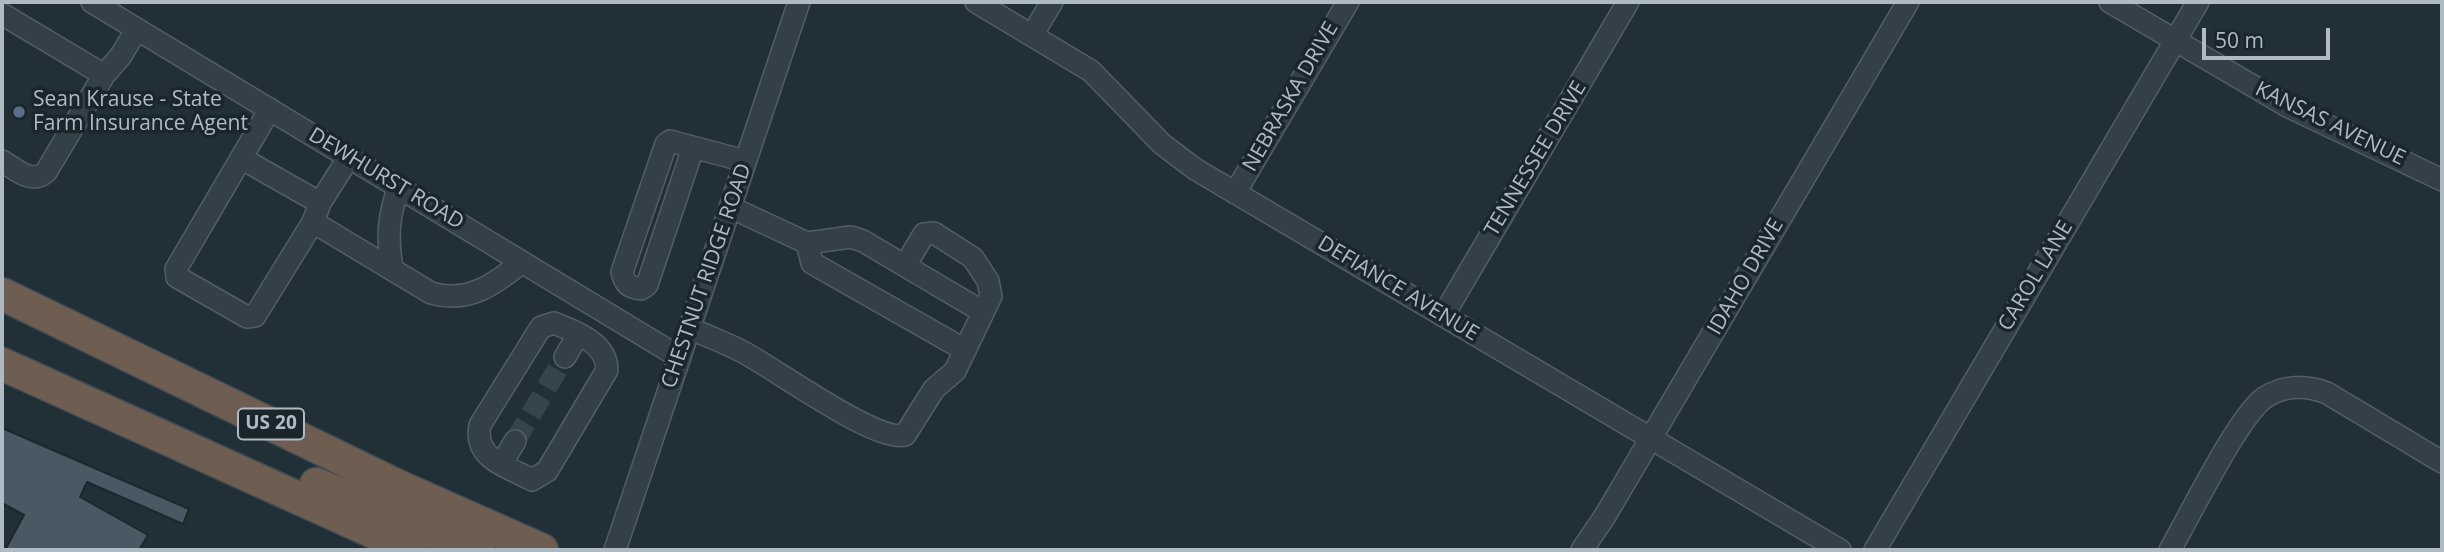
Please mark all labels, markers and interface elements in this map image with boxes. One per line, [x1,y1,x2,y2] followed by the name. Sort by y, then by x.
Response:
[2206,14,2334,58] scale bar
[1238,18,1344,176] street label: NEBRASKA DRIVE
[2215,26,2264,54] text: 50 m
[1480,77,1592,241] street label: TENNESSEE DRIVE
[2251,77,2409,171] street label: KANSAS AVENUE
[33,87,248,137] place label: Sean Krause - State Farm Insurance Agent
[11,104,27,120] marker: Sean Krause - State Farm Insurance Agent
[304,123,468,235] street label: DEWHURST ROAD
[657,160,757,392] street label: CHESTNUT RIDGE ROAD
[1703,214,1789,340] street label: IDAHO DRIVE
[1993,216,2079,336] street label: CAROL LANE
[1313,231,1483,347] street label: DEFIANCE AVENUE
[238,408,304,440] road number: US 20

